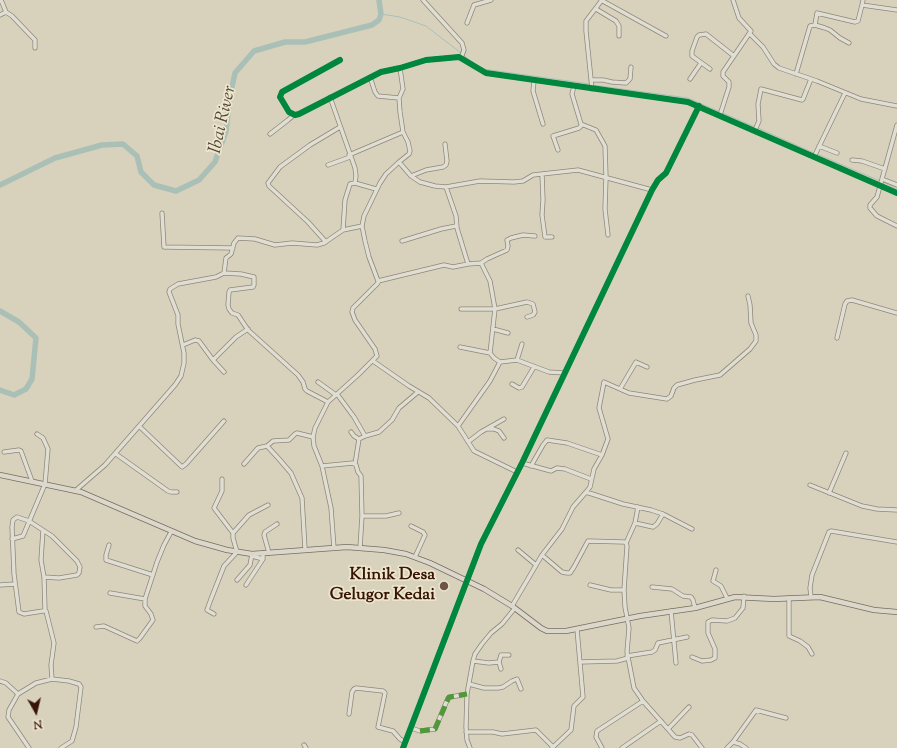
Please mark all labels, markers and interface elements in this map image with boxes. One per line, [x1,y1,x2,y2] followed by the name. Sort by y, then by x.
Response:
[206,84,242,156] water label: Ibai River
[330,566,435,606] place label: Klinik Desa Gelugor Kedai
[438,580,450,592] marker: Klinik Desa Gelugor Kedai
[16,692,56,732] north arrow
[32,715,43,732] text: N

